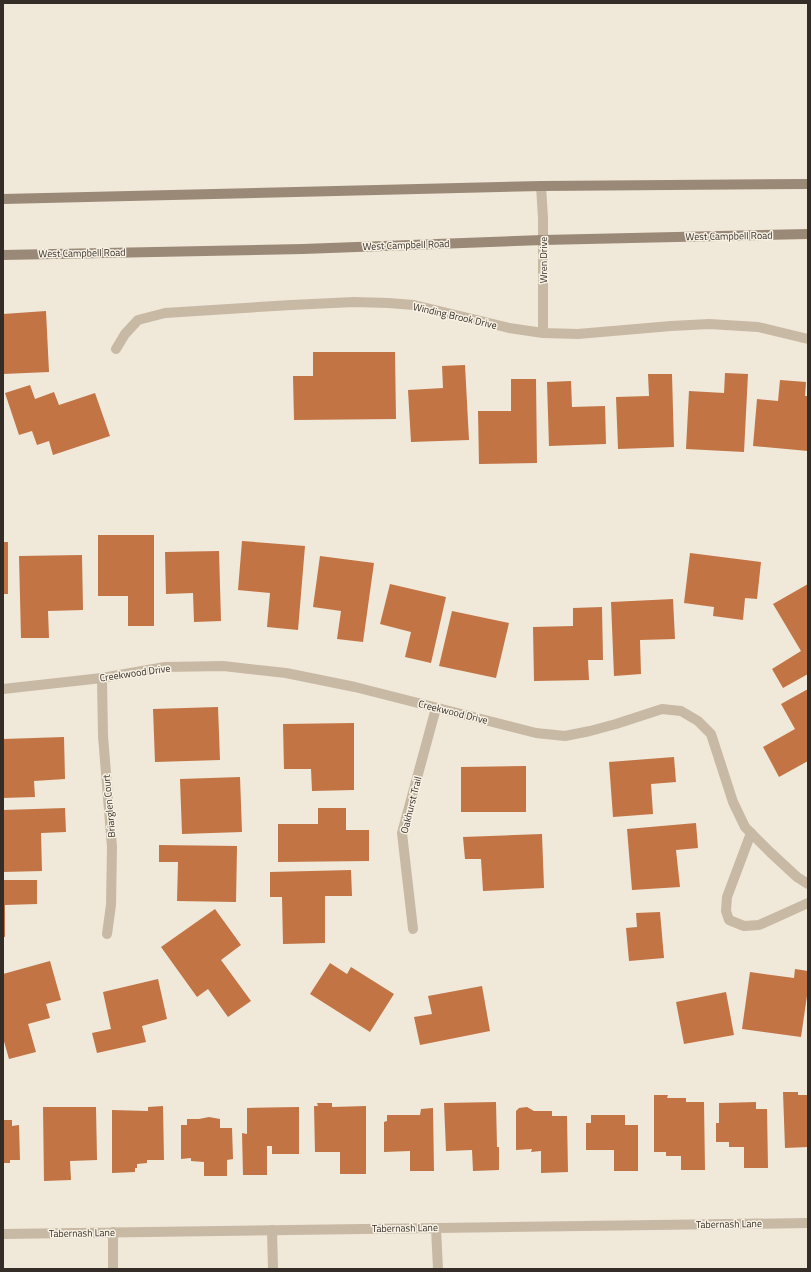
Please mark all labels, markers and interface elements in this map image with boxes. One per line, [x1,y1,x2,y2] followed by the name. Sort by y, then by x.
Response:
[685,228,773,244] street label: West Campbell Road
[362,236,450,254] street label: West Campbell Road
[536,237,551,283] street label: Wren Drive
[38,245,126,261] street label: West Campbell Road
[412,299,498,333] street label: Winding Brook Drive
[99,661,171,685] street label: Creekwood Drive
[417,696,489,728] street label: Creekwood Drive
[99,773,119,838] street label: Briarglen Court
[397,775,425,835] street label: Oakhurst Trail
[696,1216,762,1232] street label: Tabernash Lane
[372,1220,438,1236] street label: Tabernash Lane
[49,1225,115,1241] street label: Tabernash Lane

